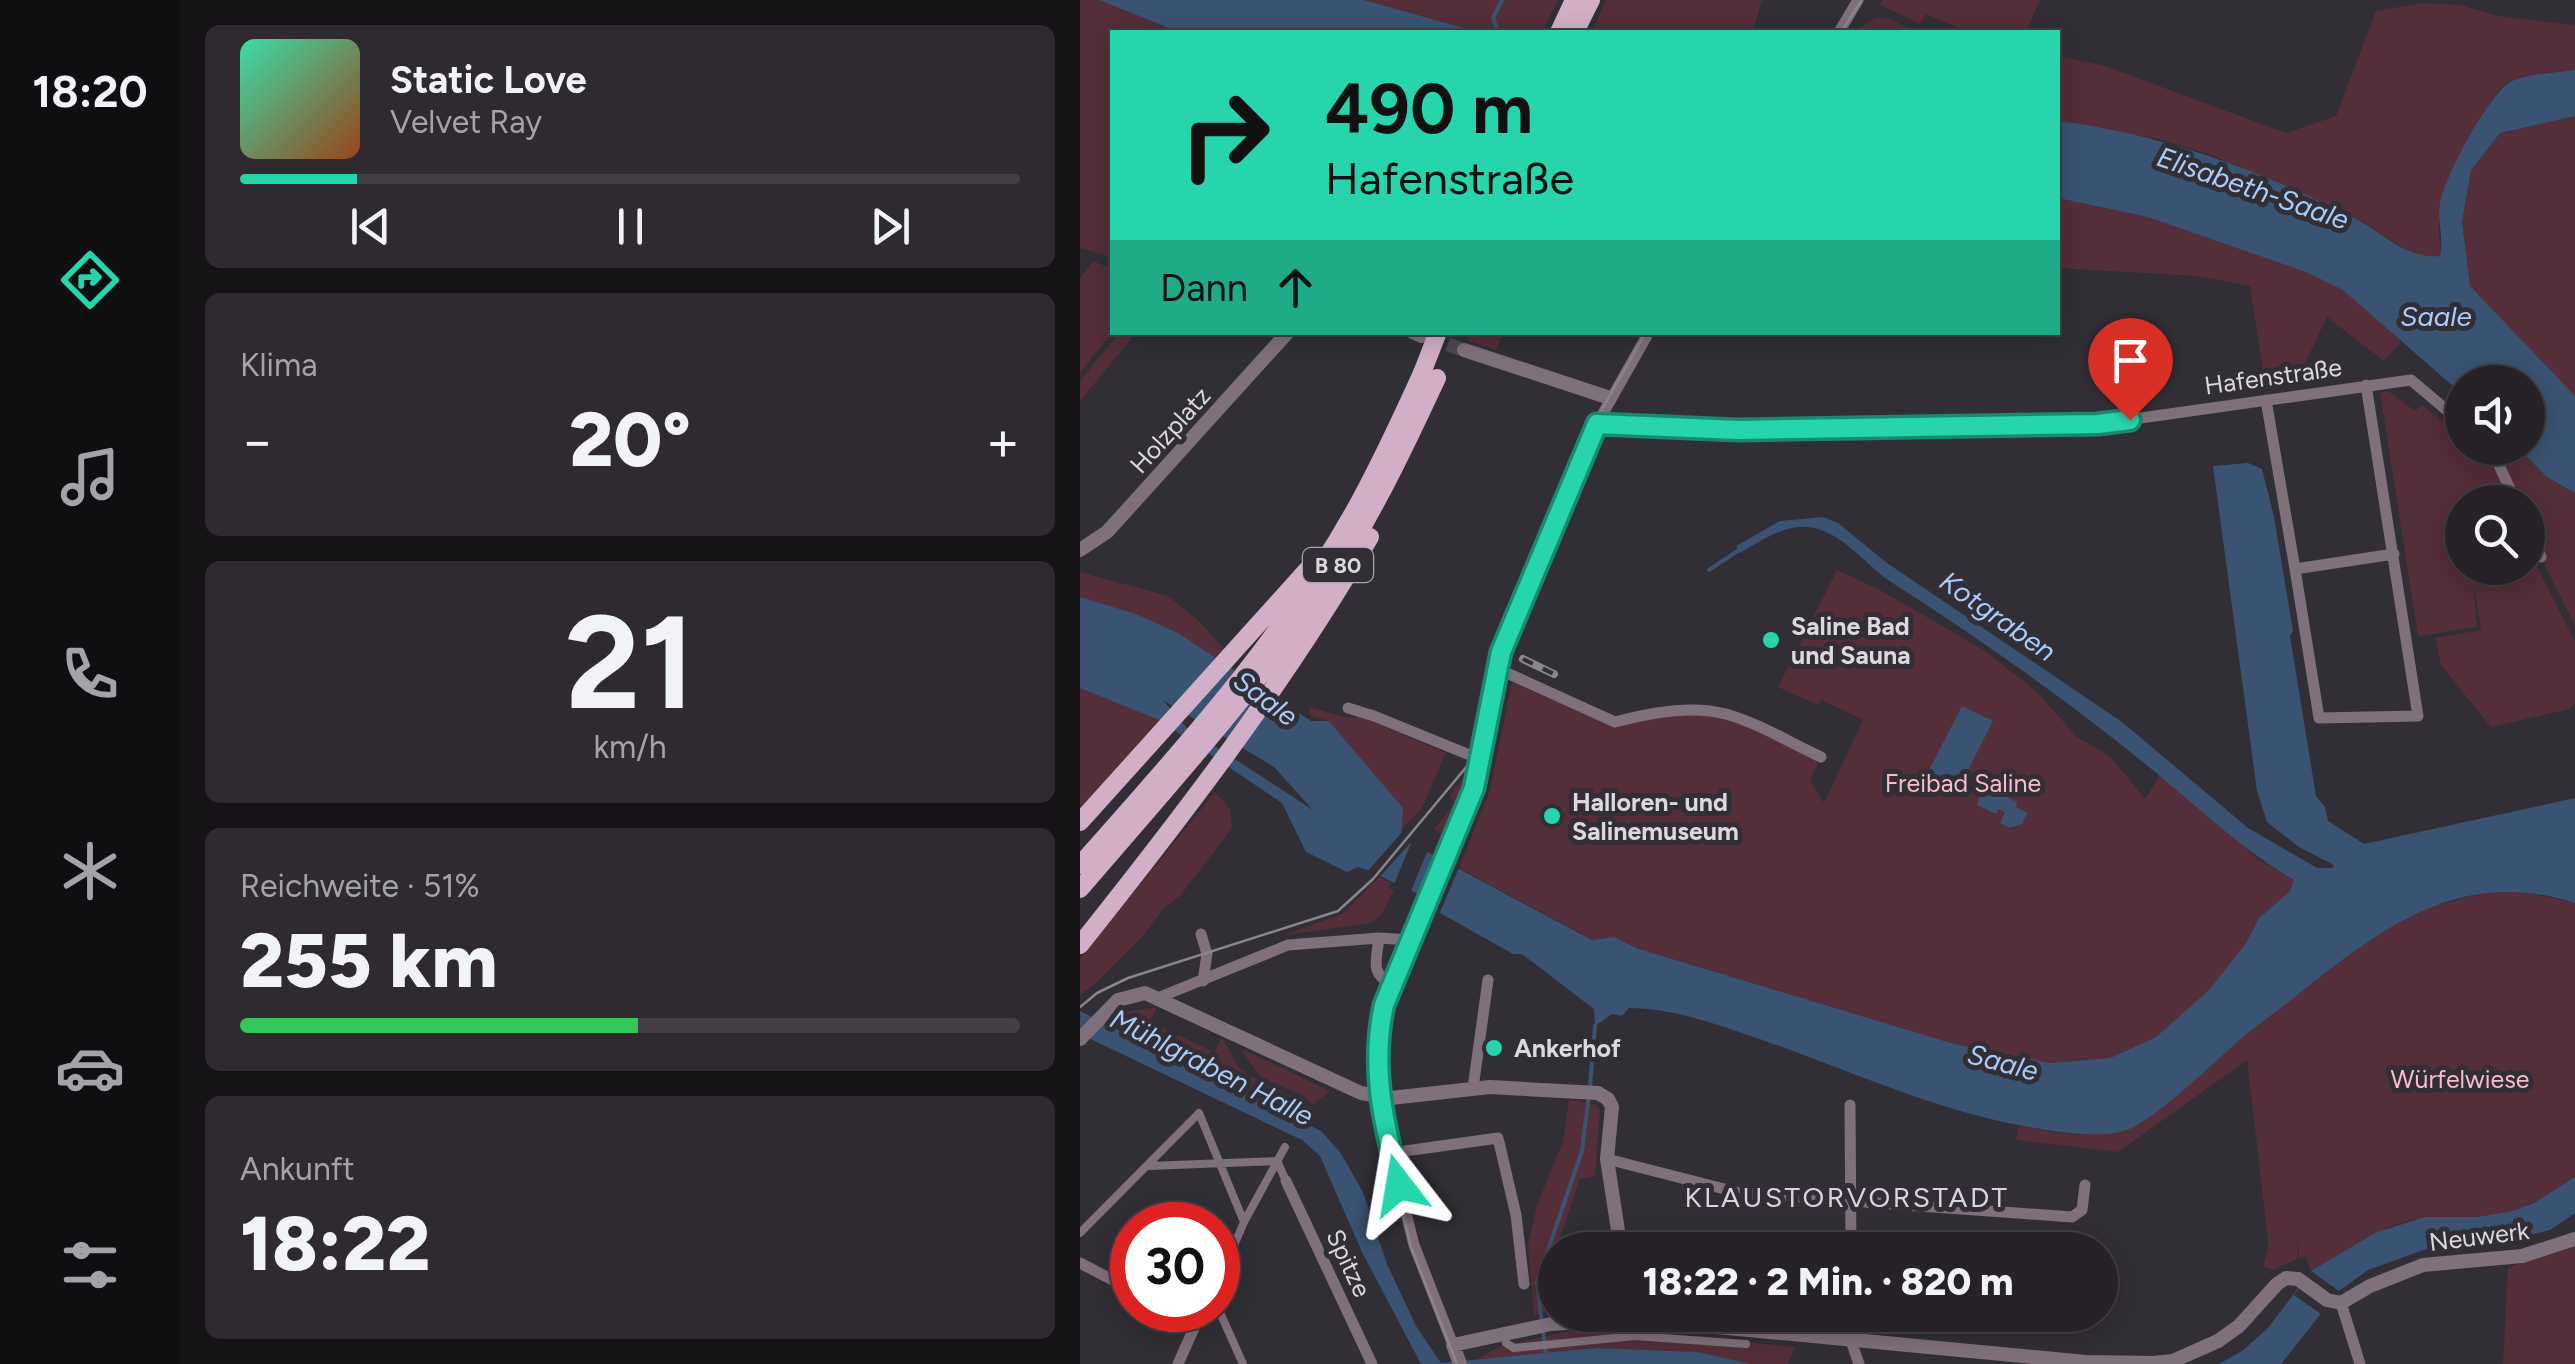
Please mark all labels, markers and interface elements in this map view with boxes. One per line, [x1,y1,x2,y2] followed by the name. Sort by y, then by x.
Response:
[390,57,587,103] text: Static Love
[32,64,148,118] text: 18:20
[1325,66,1533,151] text: 490 m
[1160,70,1290,200] icon: right
[390,103,542,141] text: Velvet Ray
[2153,139,2353,237] water label: Elisabeth-Saale
[1325,151,1574,205] text: Hafenstraße
[343,199,398,254] icon: previous
[603,199,658,254] icon: pause
[863,199,918,254] icon: next
[55,245,125,315] icon: directions
[1268,260,1323,315] icon: ahead
[1160,265,1248,311] text: Dann
[2400,299,2472,333] water label: Saale
[2088,318,2173,421] pin
[2103,333,2158,388] icon: arrive
[240,346,318,384] text: Klima
[2202,352,2344,400] street label: Hafenstraße
[2445,365,2545,585] map controls
[2445,365,2545,465] button: sound
[1123,381,1217,479] street label: Holzplatz
[569,395,691,485] text: 20°
[240,408,274,474] text: −
[986,408,1020,474] text: +
[55,442,125,512] icon: music
[2445,485,2545,585] button: search
[1303,548,1373,582] road number: B 80
[1934,564,2062,668] water label: Kotgraben
[565,585,695,741] text: 21
[1791,611,1910,670] place label: Saline Bad und Sauna
[1760,629,1782,651] marker: Saline Bad und Sauna
[55,639,125,709] icon: phone
[1227,663,1305,733] water label: Saale
[593,728,667,766] text: km/h
[1885,768,2041,798] park label: Freibad Saline
[1572,787,1739,846] place label: Halloren- und Salinemuseum
[1541,805,1563,827] marker: Halloren- und Salinemuseum
[55,836,125,906] icon: climate
[240,867,480,905] text: Reichweite · 51%
[240,916,497,1006] text: 255 km
[1105,1001,1319,1133] water label: Mühlgraben Halle
[55,1033,125,1103] icon: car
[1514,1033,1621,1063] place label: Ankerhof
[1964,1036,2042,1088] water label: Saale
[1483,1037,1505,1059] marker: Ankerhof
[2391,1064,2529,1094] park label: Würfelwiese
[1347,1133,1451,1237] position arrow
[240,1150,355,1188] text: Ankunft
[1684,1180,2010,1214] district label: KLAUSTORVORSTADT
[240,1199,430,1289] text: 18:22
[1110,1202,1240,1332] speed limit sign: 30
[2427,1215,2532,1257] street label: Neuwerk
[1320,1224,1378,1302] street label: Spitze
[55,1230,125,1300] icon: filters
[1642,1259,2014,1305] text: 18:22 · 2 Min. · 820 m

